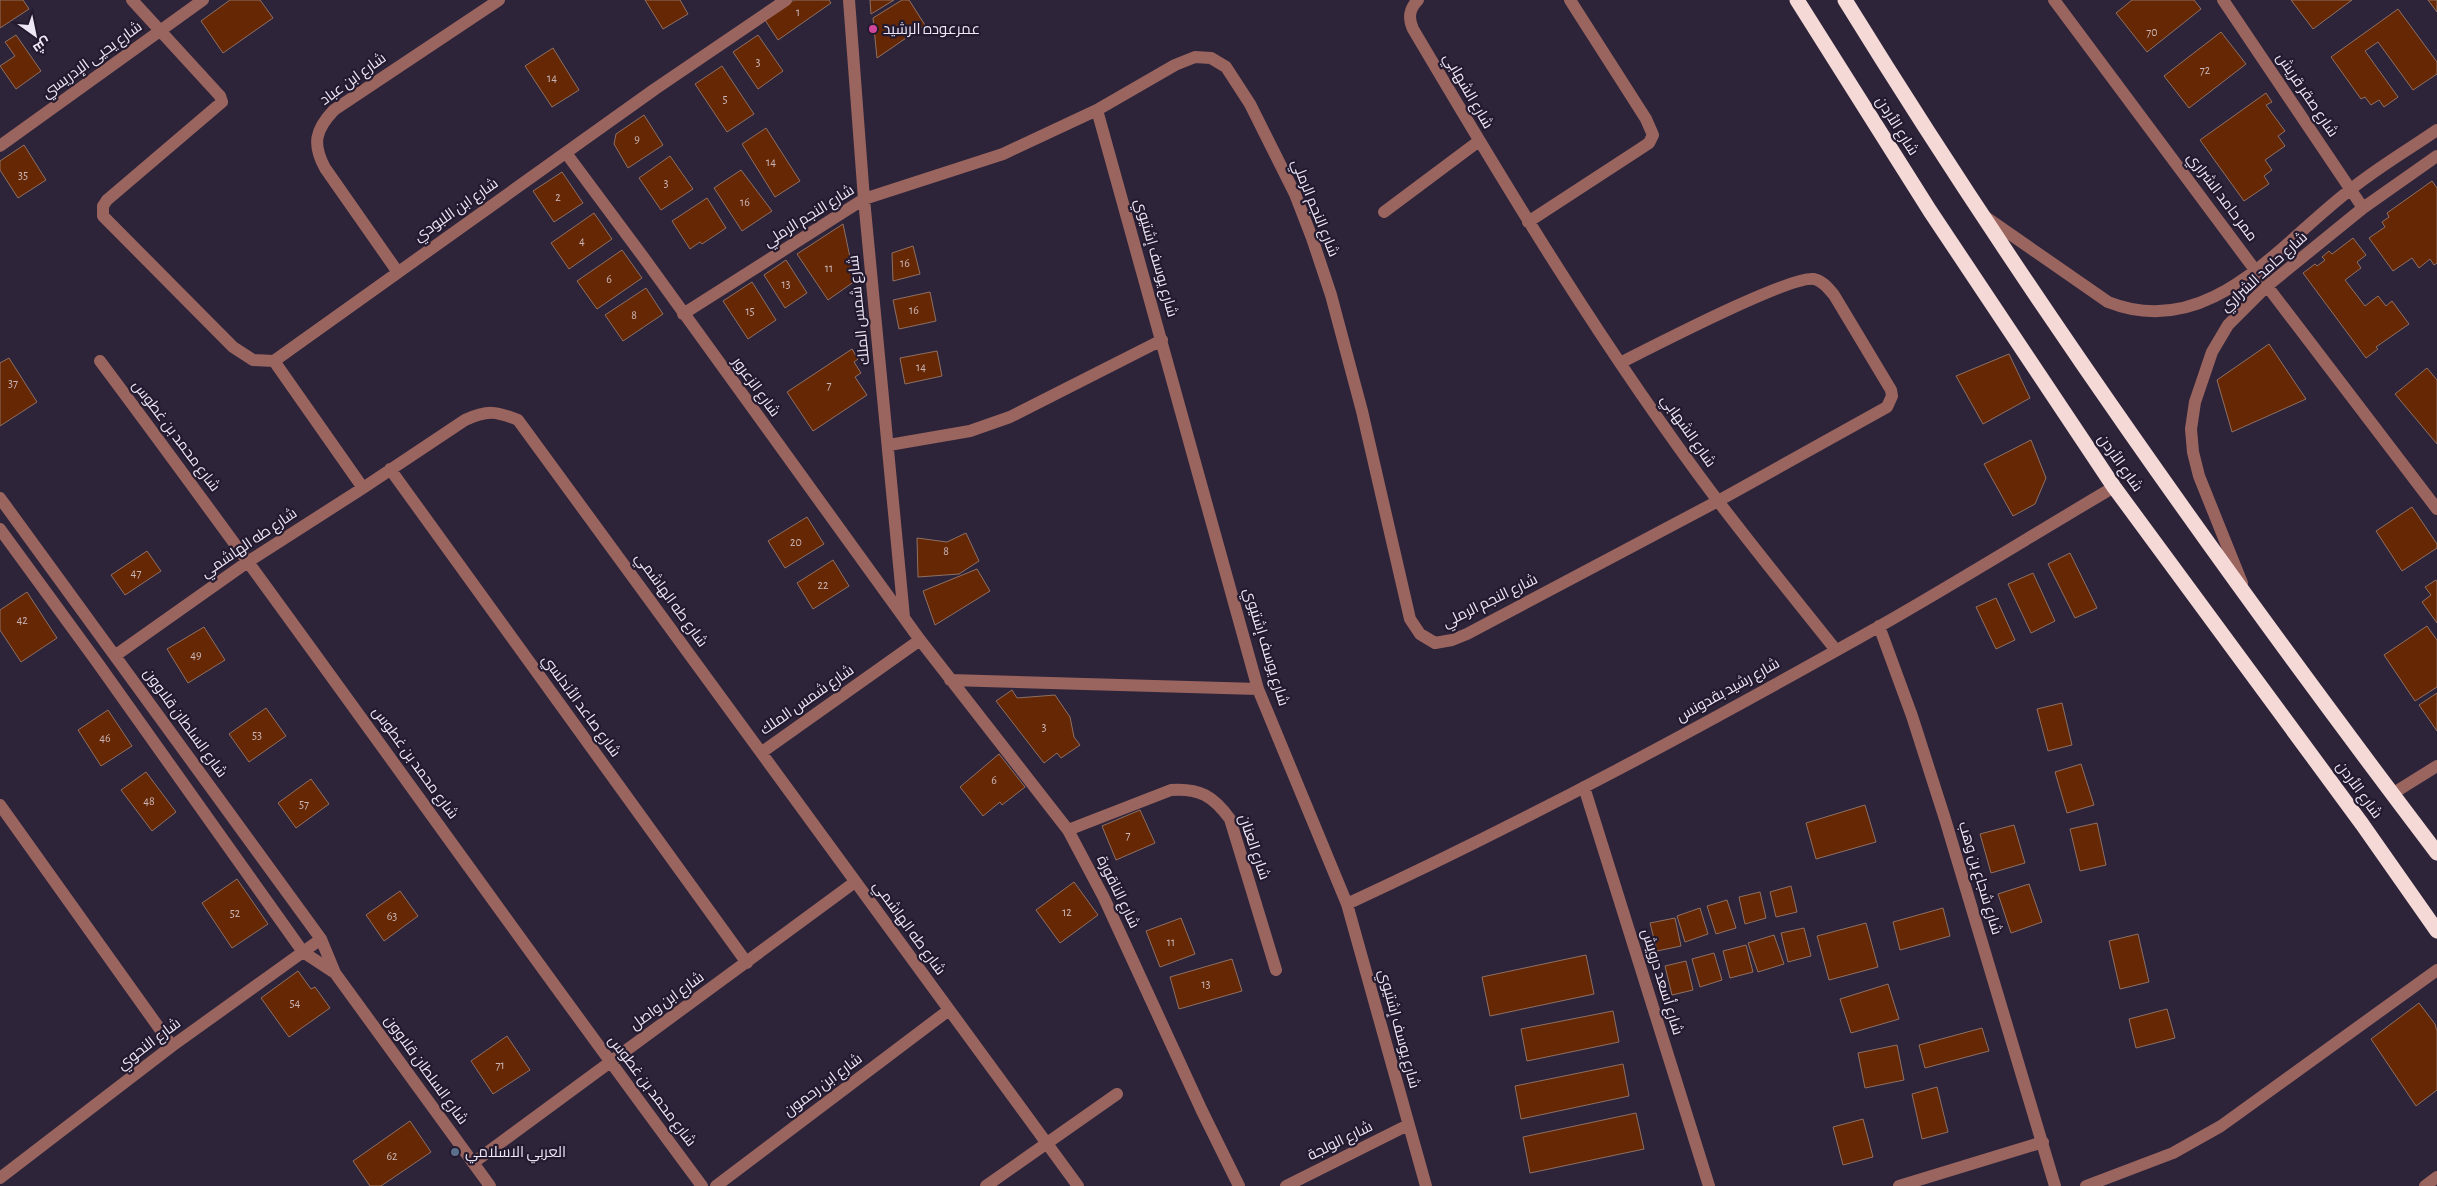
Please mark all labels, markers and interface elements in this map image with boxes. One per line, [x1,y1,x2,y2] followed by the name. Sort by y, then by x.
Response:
[796,6,800,18] house number: 1
[10,10,60,60] north arrow
[38,18,146,102] street label: شارع يحيى الإدريسي
[883,21,980,38] place label: عمرعوده الرشيد
[867,23,879,35] marker: عمرعوده الرشيد
[2146,26,2158,38] house number: 70
[317,49,391,110] street label: شارع ابن عباد
[1437,50,1496,133] street label: شارع الشهابي
[2271,50,2341,141] street label: شارع صقر قريش
[756,56,761,68] house number: 3
[2200,64,2211,76] house number: 72
[547,72,557,84] house number: 14
[722,93,728,105] house number: 5
[1871,93,1922,160] street label: شارع الأردن
[634,133,640,145] house number: 9
[2181,149,2261,246] street label: ممر حامد الشراري
[766,156,776,168] house number: 14
[1285,157,1342,260] street label: شارع النجم الرملي
[18,169,28,181] house number: 35
[411,175,503,248] street label: شارع ابن اللبودي
[664,177,669,189] house number: 3
[761,181,859,253] street label: شارع النجم الرملي
[555,191,561,203] house number: 2
[740,196,750,208] house number: 16
[1128,197,1181,320] street label: شارع يوسف إشتيوي
[2217,228,2313,318] street label: شارع حامد الشراري
[579,235,585,247] house number: 4
[845,254,875,366] street label: شارع شمس الملك
[900,257,910,269] house number: 16
[825,262,833,274] house number: 11
[606,273,612,285] house number: 6
[781,278,791,290] house number: 13
[909,304,919,316] house number: 16
[745,305,755,317] house number: 15
[631,309,637,321] house number: 8
[726,353,783,421] street label: شارع الزعرور
[916,361,926,373] house number: 14
[8,377,18,389] house number: 37
[127,377,223,496] street label: شارع محمد بن غطوس
[826,379,832,391] house number: 7
[1654,392,1719,472] street label: شارع الشهابي
[2092,431,2146,496] street label: شارع الأردن
[198,505,302,584] street label: شارع طه الهاشمي
[790,536,802,548] house number: 20
[943,545,949,557] house number: 8
[629,550,711,652] street label: شارع طه الهاشمي
[131,567,141,579] house number: 47
[1440,571,1542,634] street label: شارع النجم الرملي
[818,579,829,591] house number: 22
[1237,586,1292,709] street label: شارع يوسف إشتيوي
[16,614,28,626] house number: 42
[190,649,202,661] house number: 49
[536,652,624,762] street label: شارع صاعد الأندلسي
[1673,655,1784,727] street label: شارع رشيد بقدونس
[757,661,858,740] street label: شارع شمس الملك
[138,665,230,782] street label: شارع السلطان قلاوون
[367,703,461,824] street label: شارع محمد بن غطوس
[1042,721,1047,733] house number: 3
[252,729,262,741] house number: 53
[99,732,111,744] house number: 46
[2331,758,2385,823] street label: شارع الأردن
[991,774,997,786] house number: 6
[143,795,155,807] house number: 48
[299,798,309,810] house number: 57
[1233,812,1273,883] street label: شارع العنان
[1953,819,2005,937] street label: شارع شجاع بن وهب
[1125,829,1131,841] house number: 7
[1091,853,1143,932] street label: شارع الناقورة
[867,878,949,980] street label: شارع طه الهاشمي
[1062,906,1072,918] house number: 12
[230,907,241,919] house number: 52
[387,910,397,922] house number: 63
[1636,926,1688,1038] street label: شارع أسعد درويش
[1167,936,1175,948] house number: 11
[627,968,709,1035] street label: شارع ابن واصل
[1372,968,1423,1091] street label: شارع يوسف إشتيوي
[1201,978,1211,990] house number: 13
[290,997,301,1009] house number: 54
[379,1012,471,1129] street label: شارع السلطان قلاوون
[114,1015,186,1076] street label: شارع النحوي
[603,1032,699,1151] street label: شارع محمد بن غطوس
[781,1050,867,1122] street label: شارع ابن رحمون
[495,1059,505,1071] house number: 71
[1305,1118,1376,1166] street label: شارع الولجة
[465,1145,566,1164] place label: العربي الاسلامي
[449,1146,461,1158] marker: العربي الاسلامي
[386,1150,398,1162] house number: 62

